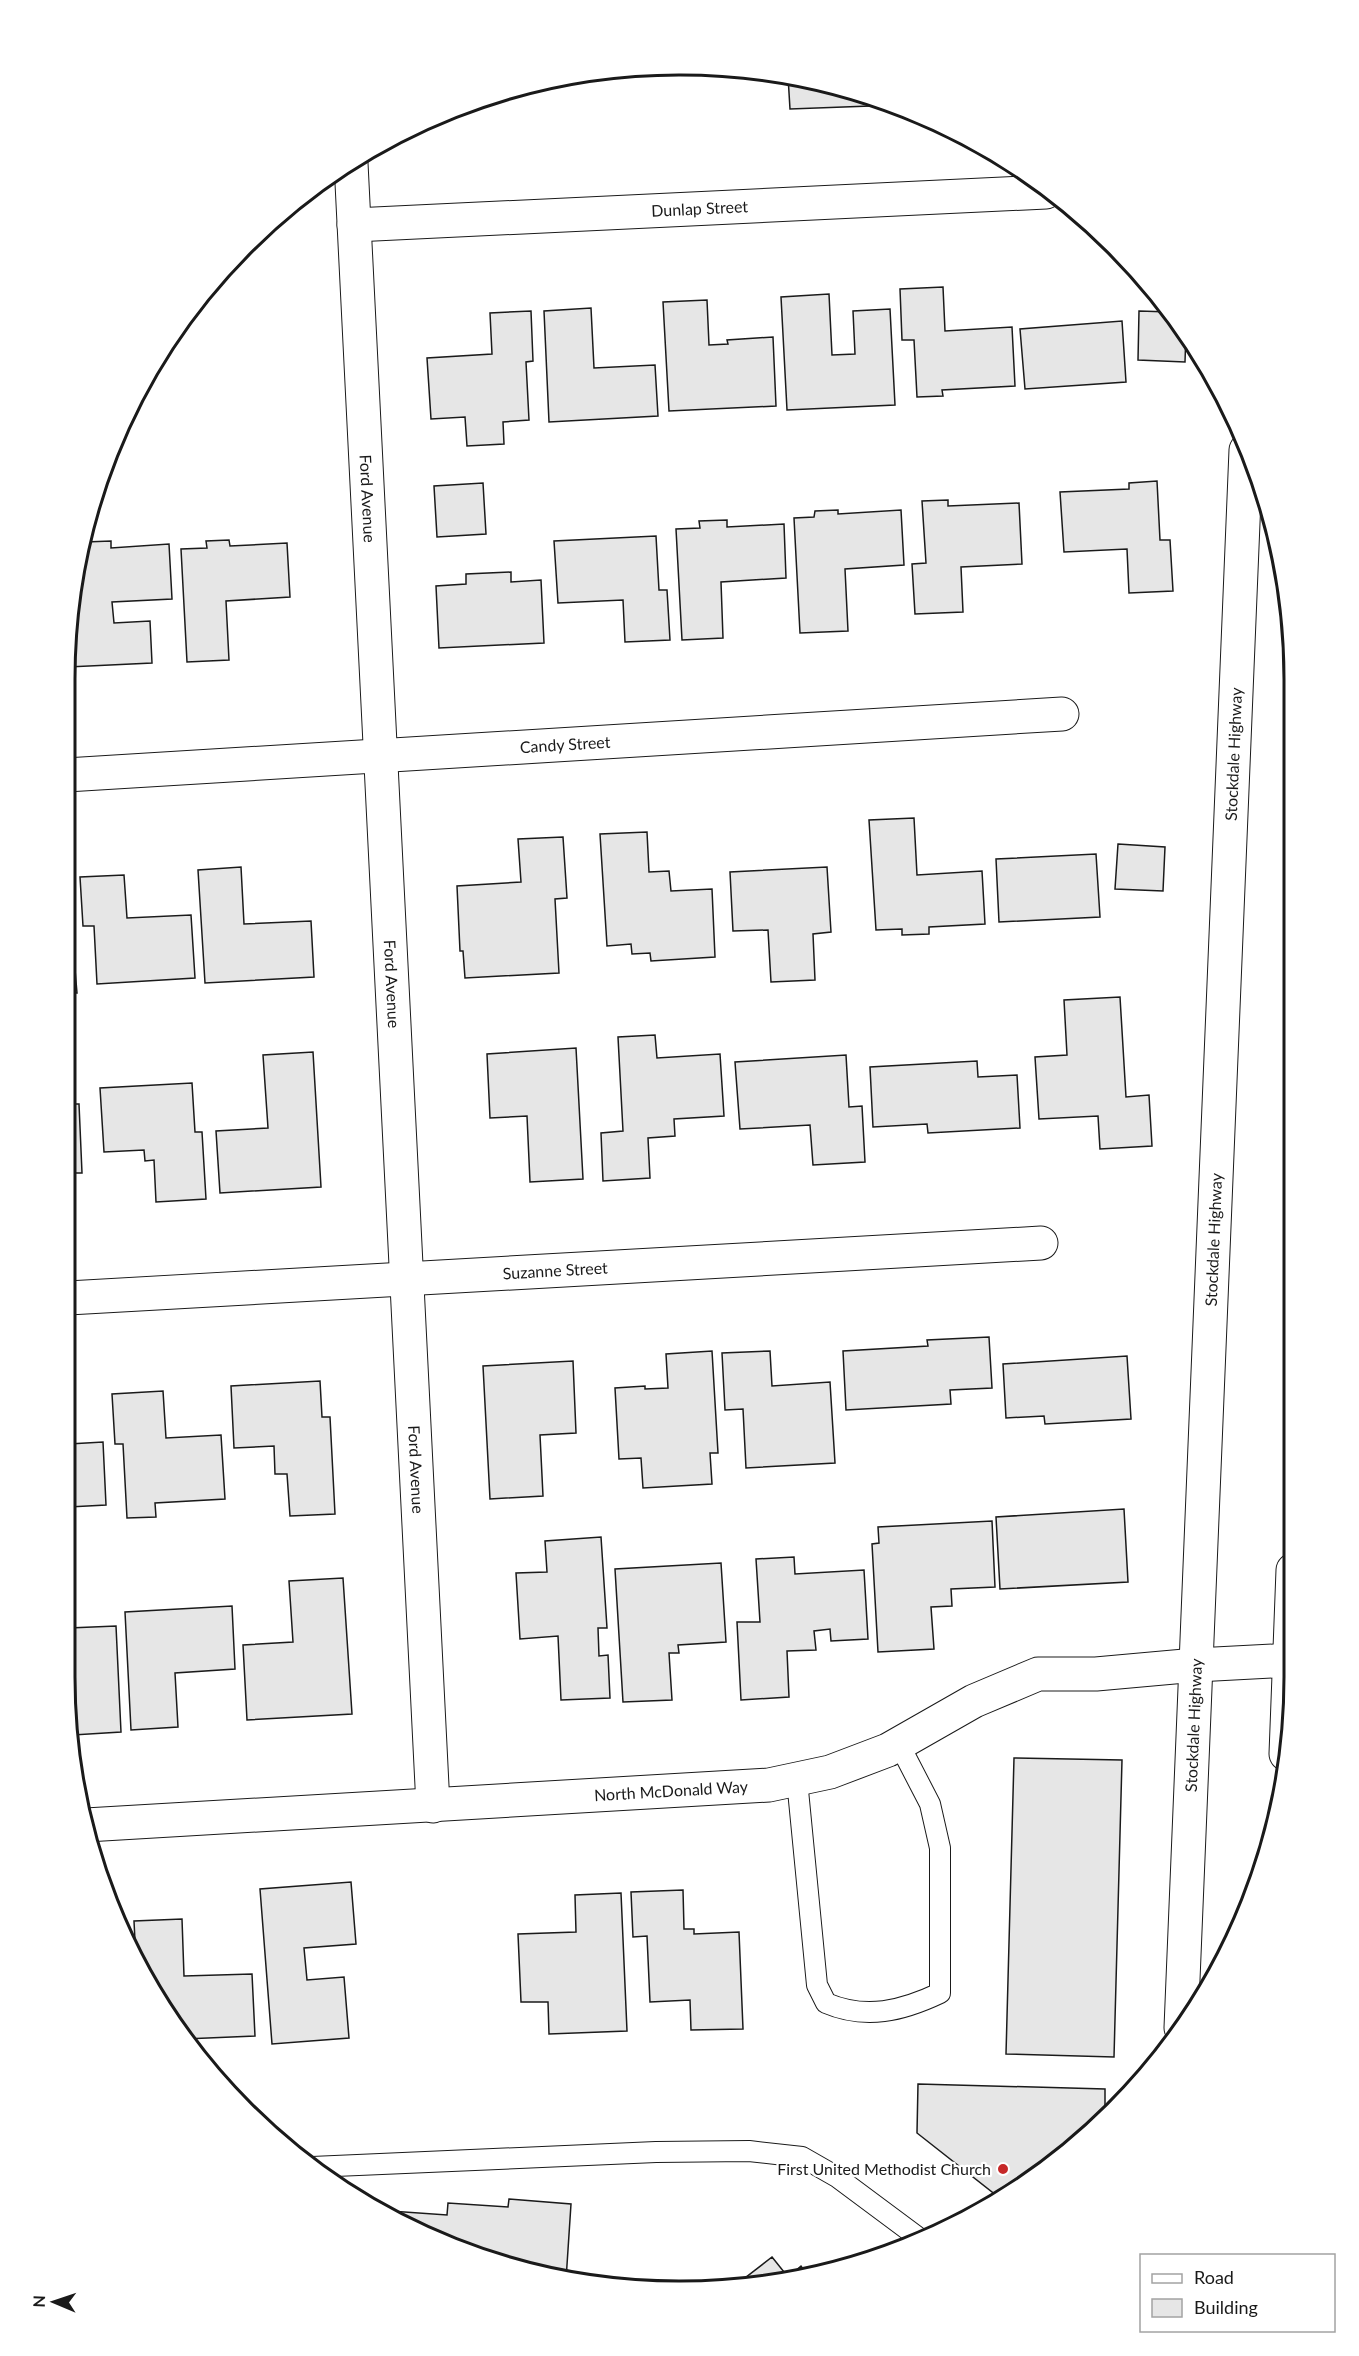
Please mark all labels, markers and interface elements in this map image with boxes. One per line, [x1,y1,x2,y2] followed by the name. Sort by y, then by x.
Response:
[651,196,749,220] street label: Dunlap Street
[357,454,380,543] street label: Ford Avenue
[1221,686,1245,821] street label: Stockdale Highway
[519,732,611,756] street label: Candy Street
[381,939,404,1029] street label: Ford Avenue
[1201,1172,1225,1307] street label: Stockdale Highway
[502,1257,609,1282] street label: Suzanne Street
[405,1425,428,1514] street label: Ford Avenue
[1181,1657,1205,1792] street label: Stockdale Highway
[593,1776,749,1804] street label: North McDonald Way
[777,2159,991,2178] place label: First United Methodist Church
[996,2162,1010,2176] marker: First United Methodist Church
[1140,2254,1335,2332] legend
[1194,2266,1234,2288] text: Road
[24,2272,84,2332] north arrow
[29,2295,48,2308] text: N
[1194,2296,1258,2318] text: Building

